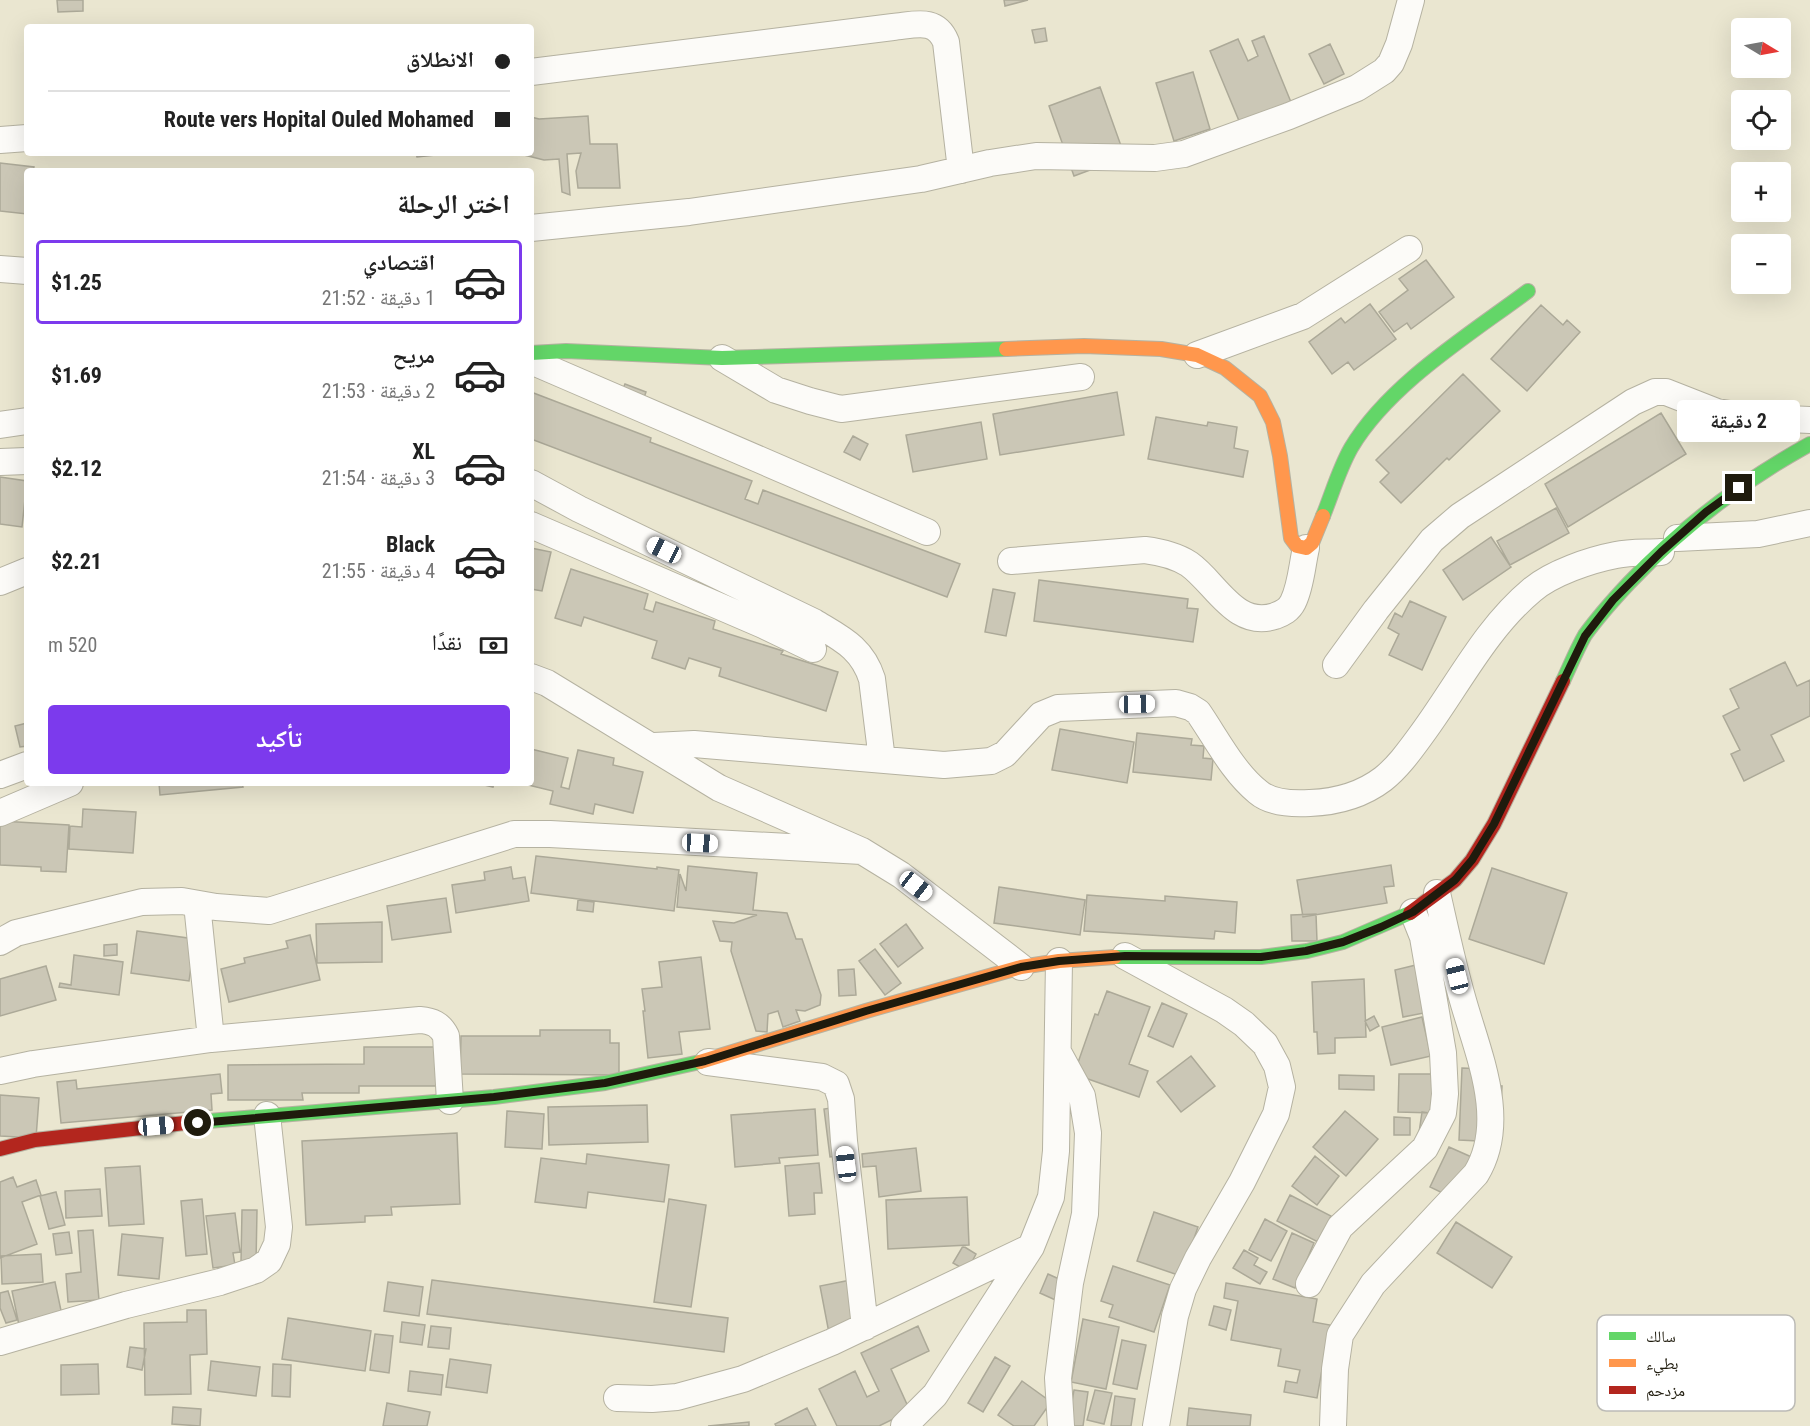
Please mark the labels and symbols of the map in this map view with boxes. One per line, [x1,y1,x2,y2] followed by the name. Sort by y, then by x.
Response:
[1731,18,1791,78] north arrow
[1678,401,1800,443] callout: 2 دقيقة
[1725,474,1752,501] route end
[644,534,684,566] car
[1119,695,1155,713] car
[682,833,718,853] car
[896,868,936,904] car
[1444,956,1470,996] car
[184,1109,211,1136] route start
[137,1115,175,1137] car
[835,1145,857,1183] car
[1597,1315,1795,1411] legend
[1646,1327,1676,1346] text: سالك
[1646,1354,1678,1376] text: بطيء
[1646,1381,1685,1401] text: مزدحم

